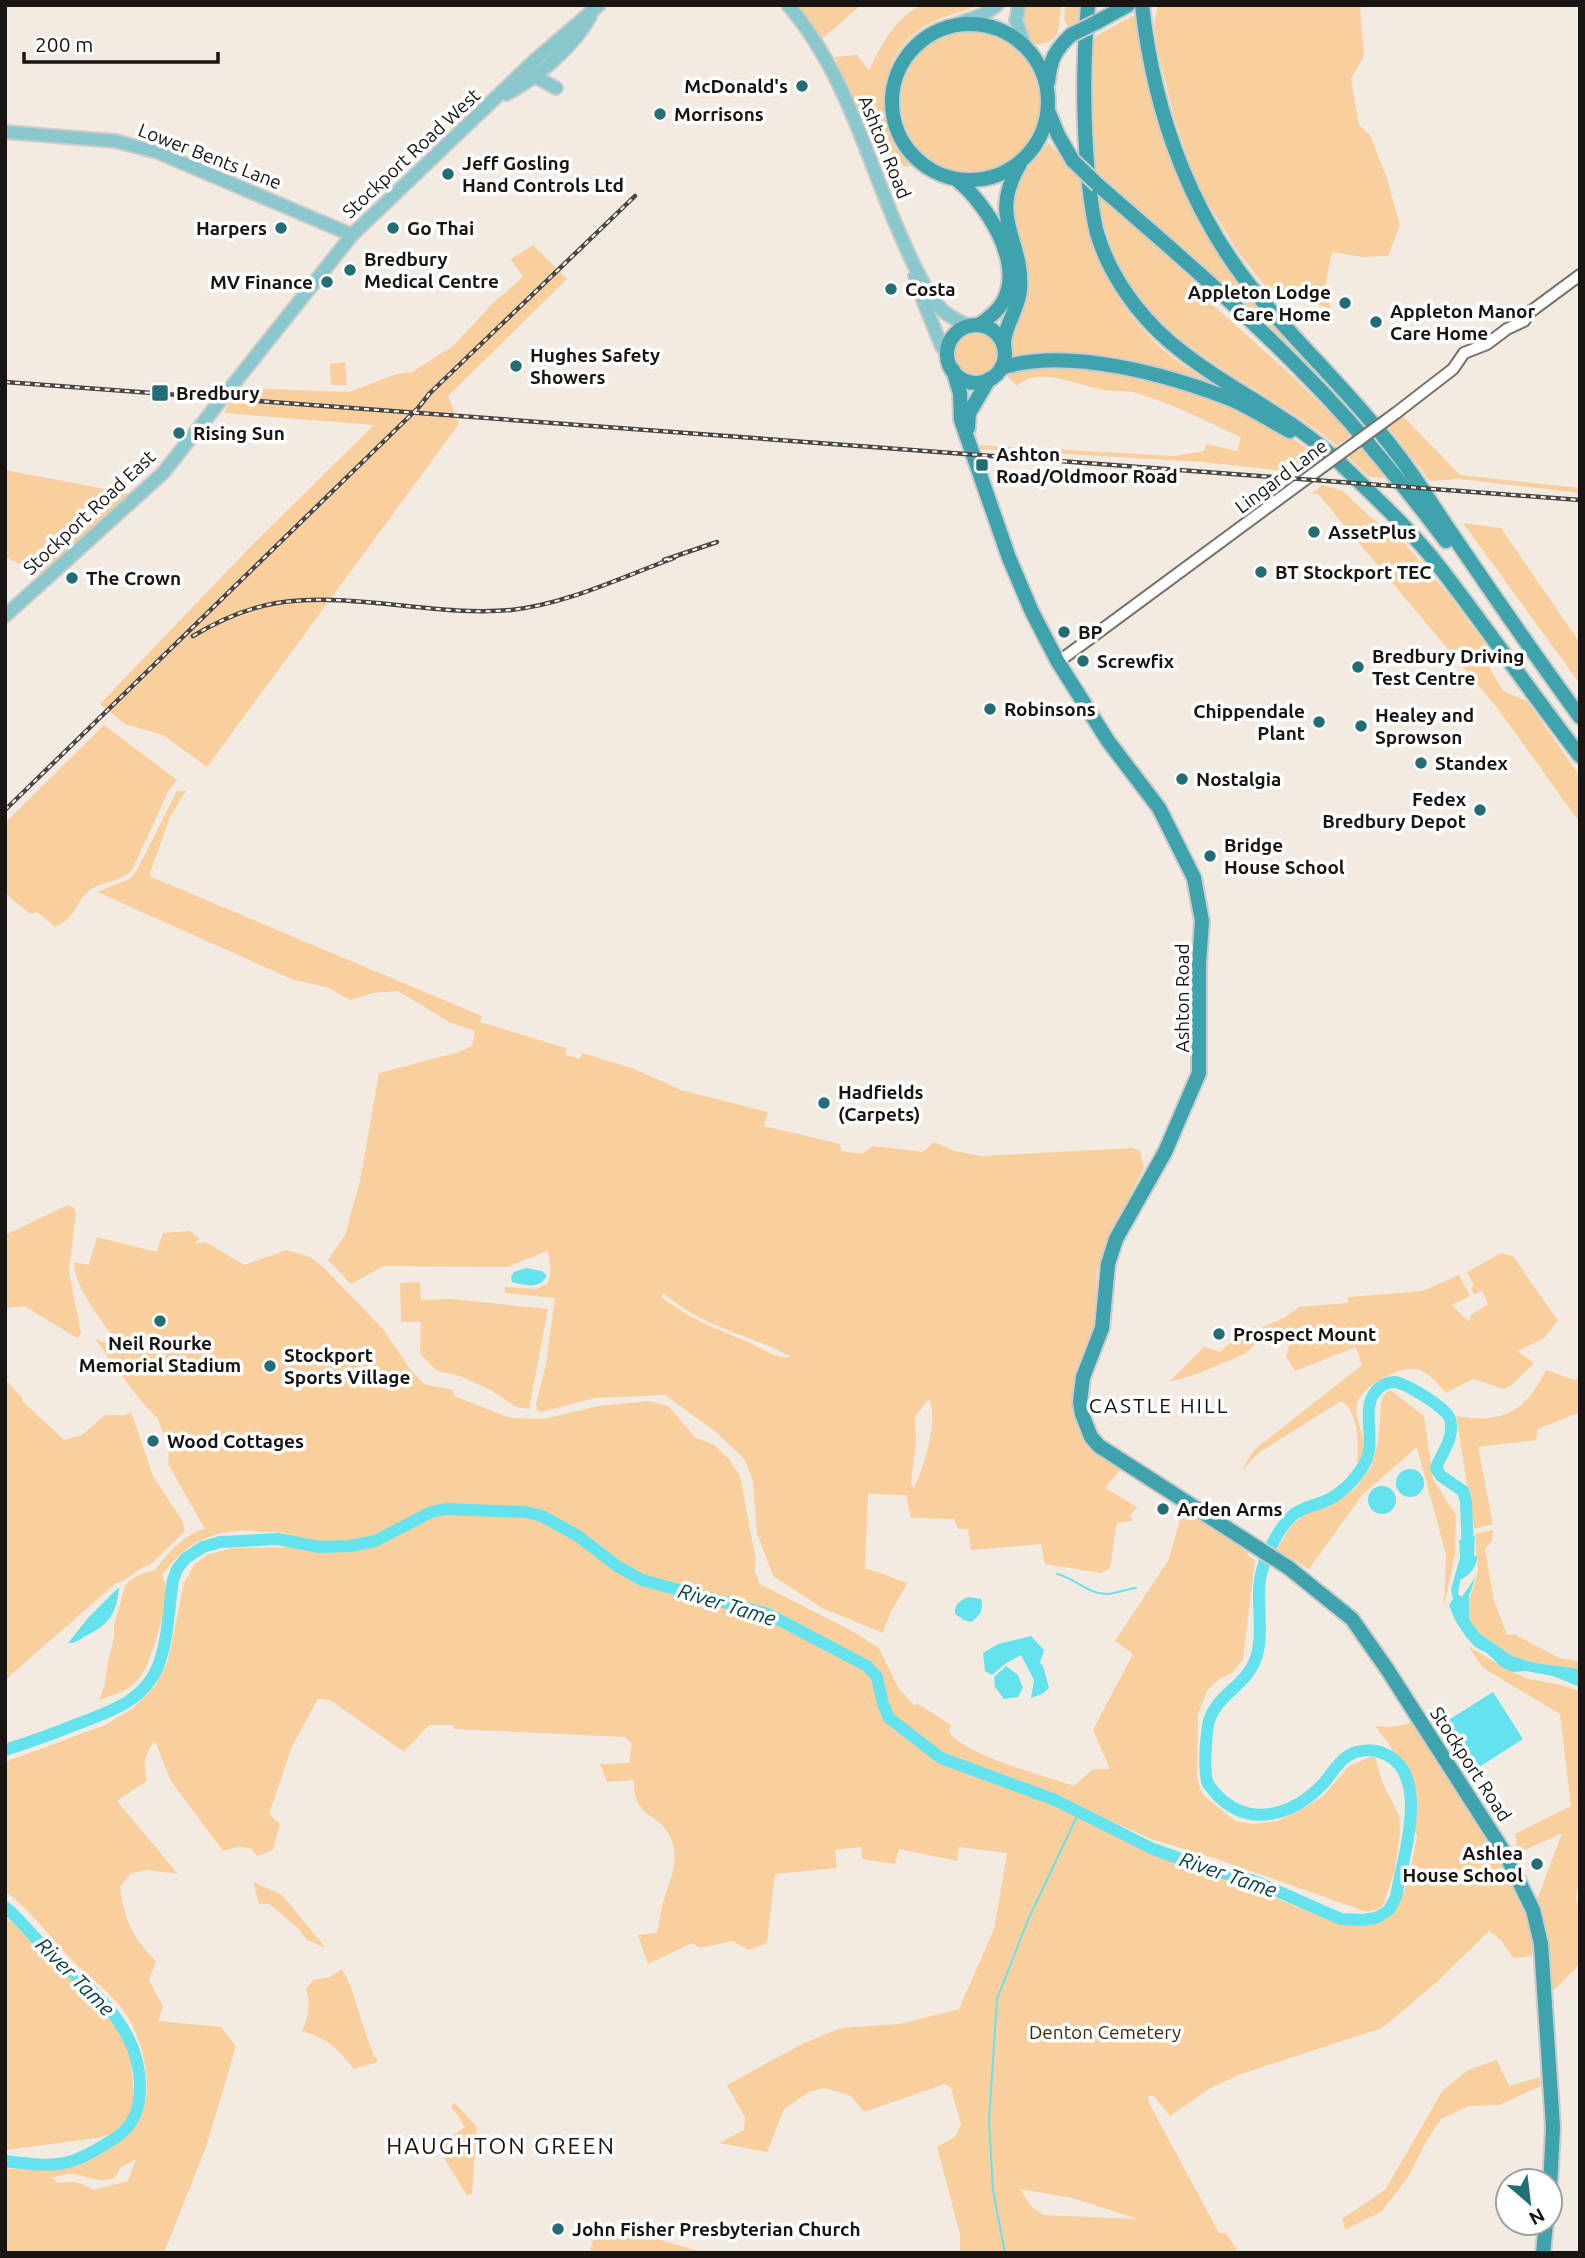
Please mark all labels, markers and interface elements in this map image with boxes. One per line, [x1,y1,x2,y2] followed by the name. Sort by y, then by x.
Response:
[24,21,219,65] scale bar
[35,32,93,56] text: 200 m
[684,75,788,97] place label: McDonald's
[794,78,810,94] marker: McDonald's
[338,83,485,222] street label: Stockport Road West
[854,92,916,202] street label: Ashton Road
[674,103,764,125] place label: Morrisons
[652,106,668,122] marker: Morrisons
[135,119,285,193] street label: Lower Bents Lane
[462,152,624,196] place label: Jeff Gosling Hand Controls Ltd
[440,166,456,182] marker: Jeff Gosling Hand Controls Ltd
[196,217,267,239] place label: Harpers
[407,217,474,239] place label: Go Thai
[273,220,289,236] marker: Harpers
[385,220,401,236] marker: Go Thai
[364,248,499,292] place label: Bredbury Medical Centre
[342,262,358,278] marker: Bredbury Medical Centre
[210,271,313,293] place label: MV Finance
[319,274,335,290] marker: MV Finance
[905,278,956,300] place label: Costa
[883,281,899,297] marker: Costa
[1188,281,1331,325] place label: Appleton Lodge Care Home
[1337,295,1353,311] marker: Appleton Lodge Care Home
[1390,300,1536,344] place label: Appleton Manor Care Home
[1368,314,1384,330] marker: Appleton Manor Care Home
[530,344,660,388] place label: Hughes Safety Showers
[508,358,524,374] marker: Hughes Safety Showers
[176,382,260,404] place label: Bredbury
[150,383,170,403] marker: Bredbury
[193,422,285,444] place label: Rising Sun
[171,425,187,441] marker: Rising Sun
[1231,434,1331,518] street label: Lingard Lane
[996,443,1178,487] place label: Ashton Road/Oldmoor Road
[18,445,160,579] street label: Stockport Road East
[974,457,990,473] marker: Ashton Road/Oldmoor Road
[1328,521,1417,543] place label: AssetPlus
[1306,524,1322,540] marker: AssetPlus
[1275,561,1431,583] place label: BT Stockport TEC
[1253,564,1269,580] marker: BT Stockport TEC
[86,567,181,589] place label: The Crown
[64,570,80,586] marker: The Crown
[1078,621,1103,643] place label: BP
[1056,624,1072,640] marker: BP
[1372,645,1525,689] place label: Bredbury Driving Test Centre
[1097,650,1175,672] place label: Screwfix
[1075,653,1091,669] marker: Screwfix
[1350,659,1366,675] marker: Bredbury Driving Test Centre
[1004,698,1096,720] place label: Robinsons
[1193,700,1305,744] place label: Chippendale Plant
[982,701,998,717] marker: Robinsons
[1375,704,1474,748] place label: Healey and Sprowson
[1311,714,1327,730] marker: Chippendale Plant
[1353,718,1369,734] marker: Healey and Sprowson
[1435,752,1508,774] place label: Standex
[1413,755,1429,771] marker: Standex
[1196,768,1281,790] place label: Nostalgia
[1174,771,1190,787] marker: Nostalgia
[1322,788,1467,832] place label: Fedex Bredbury Depot
[1472,802,1488,818] marker: Fedex Bredbury Depot
[1224,834,1345,878] place label: Bridge House School
[1202,848,1218,864] marker: Bridge House School
[1171,943,1193,1053] street label: Ashton Road
[838,1081,924,1125] place label: Hadfields (Carpets)
[816,1095,832,1111] marker: Hadfields (Carpets)
[152,1313,168,1329] marker: Neil Rourke Memorial Stadium
[1233,1323,1376,1345] place label: Prospect Mount
[1211,1326,1227,1342] marker: Prospect Mount
[79,1332,241,1376] place label: Neil Rourke Memorial Stadium
[284,1344,411,1388] place label: Stockport Sports Village
[262,1358,278,1374] marker: Stockport Sports Village
[1089,1393,1229,1417] district label: CASTLE HILL
[167,1430,304,1452] place label: Wood Cottages
[145,1433,161,1449] marker: Wood Cottages
[1177,1498,1283,1520] place label: Arden Arms
[1155,1501,1171,1517] marker: Arden Arms
[676,1578,779,1630] water label: River Tame
[1426,1703,1516,1825] street label: Stockport Road
[1402,1842,1523,1886] place label: Ashlea House School
[1177,1846,1280,1902] water label: River Tame
[1529,1856,1545,1872] marker: Ashlea House School
[32,1932,120,2021] water label: River Tame
[1029,2021,1181,2043] park label: Denton Cemetery
[386,2133,616,2158] district label: HAUGHTON GREEN
[1494,2167,1564,2237] north arrow
[1526,2204,1548,2230] text: N
[572,2218,861,2240] place label: John Fisher Presbyterian Church
[550,2221,566,2237] marker: John Fisher Presbyterian Church

